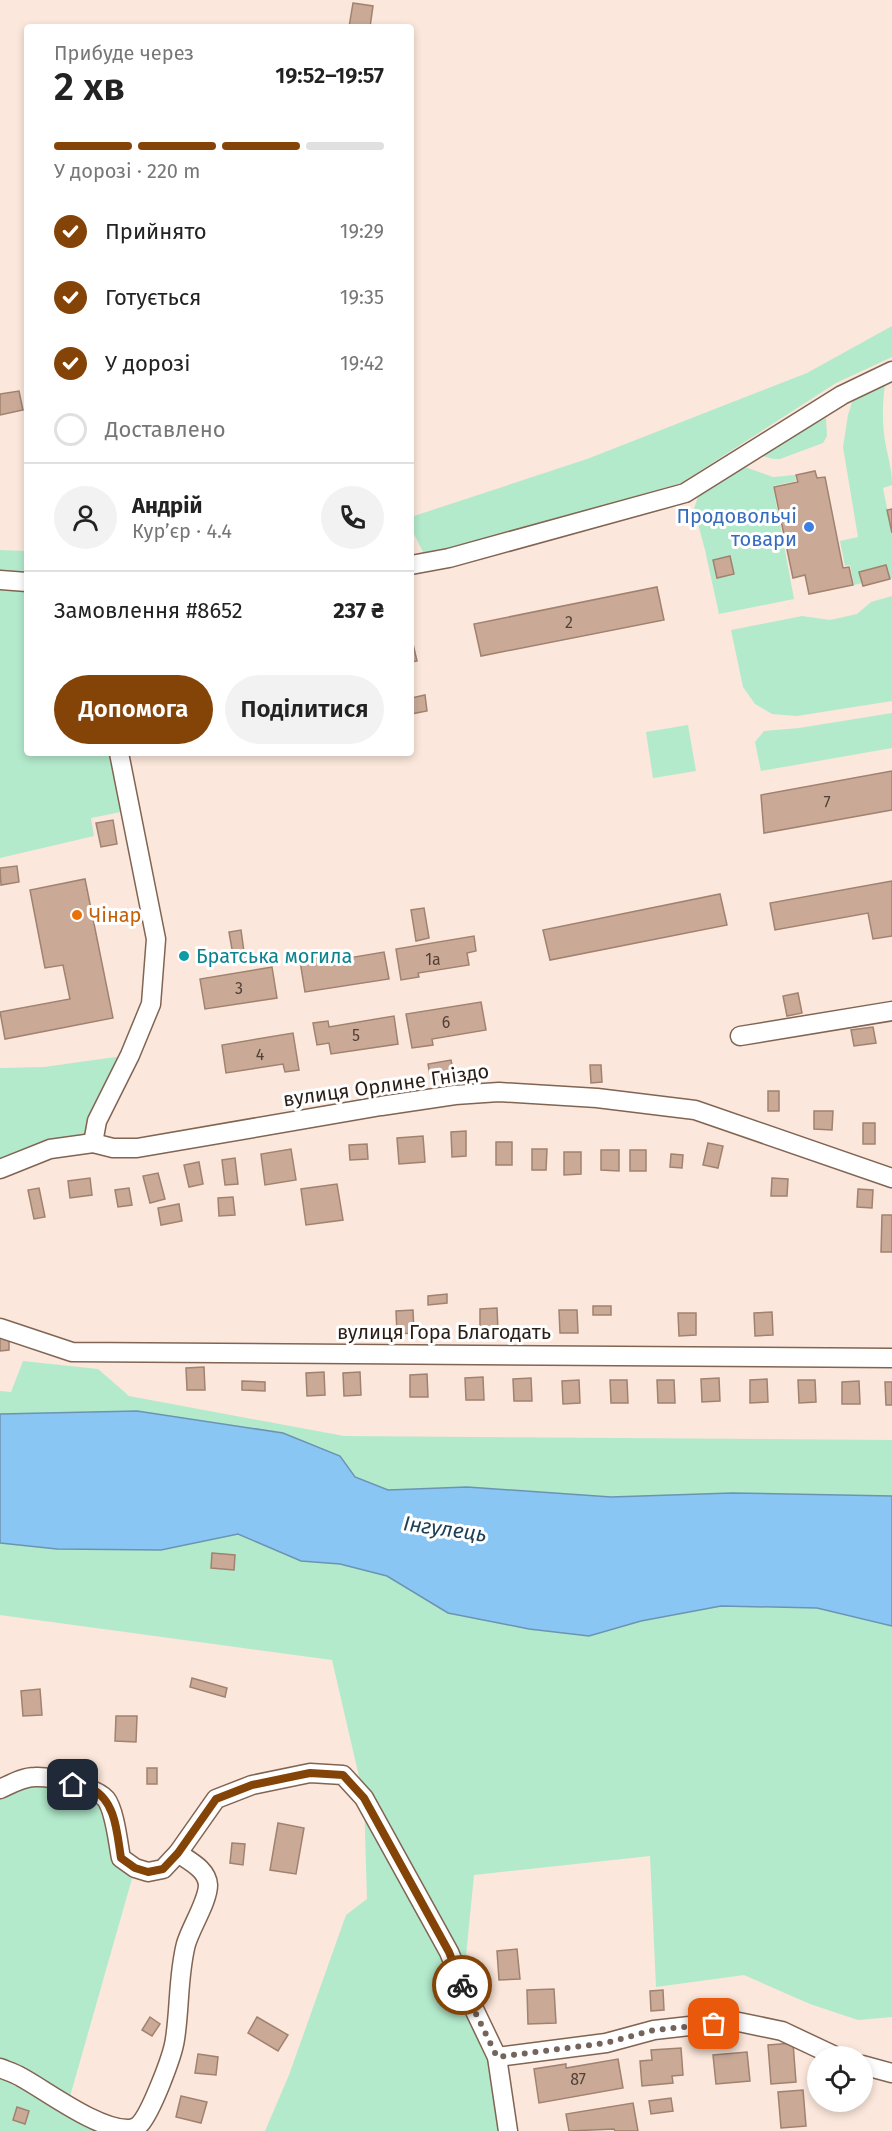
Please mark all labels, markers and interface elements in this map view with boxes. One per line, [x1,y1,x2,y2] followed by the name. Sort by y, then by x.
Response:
[54,41,194,65] text: Прибуде через
[275,62,384,89] text: 19:52–19:57
[54,64,125,110] text: 2 хв
[54,159,200,183] text: У дорозі · 220 m
[54,215,87,248] icon: check
[105,218,207,245] text: Прийнято
[340,219,384,243] text: 19:29
[54,281,87,314] icon: check
[105,284,201,311] text: Готується
[340,285,384,309] text: 19:35
[54,347,87,380] icon: check
[105,350,190,377] text: У дорозі
[340,351,384,375] text: 19:42
[105,416,226,443] text: Доставлено
[54,486,117,549] button: person
[321,486,384,549] button: phone
[132,492,202,519] text: Андрій
[676,504,797,551] place label: Продовольчі товари
[132,519,232,543] text: Кур’єр · 4.4
[802,520,816,534] marker: Продовольчі товари
[54,597,243,624] text: Замовлення #8652
[333,597,384,624] text: 237 ₴
[565,613,573,632] house number: 2
[54,675,213,744] button: Допомога
[225,675,384,744] button: Поділитися
[823,793,831,812] house number: 7
[89,903,142,927] place label: Чінар
[70,908,84,922] marker: Чінар
[196,944,352,968] place label: Братська могила
[177,949,191,963] marker: Братська могила
[425,950,441,969] house number: 1а
[235,979,243,998] house number: 3
[442,1013,450,1032] house number: 6
[352,1026,360,1045] house number: 5
[256,1045,265,1064] house number: 4
[281,1059,491,1111] street label: вулиця Орлине Гніздо
[337,1320,551,1344] street label: вулиця Гора Благодать
[402,1510,488,1548] water label: Інгулець
[47,1759,98,1810] pin
[56,1768,89,1801] icon: home
[432,1955,492,2015] courier
[446,1969,479,2002] icon: bike
[688,1998,739,2049] pin
[697,2007,730,2040] icon: bag
[807,2046,873,2112] map controls
[807,2046,873,2112] button: locate
[570,2070,586,2089] house number: 87

